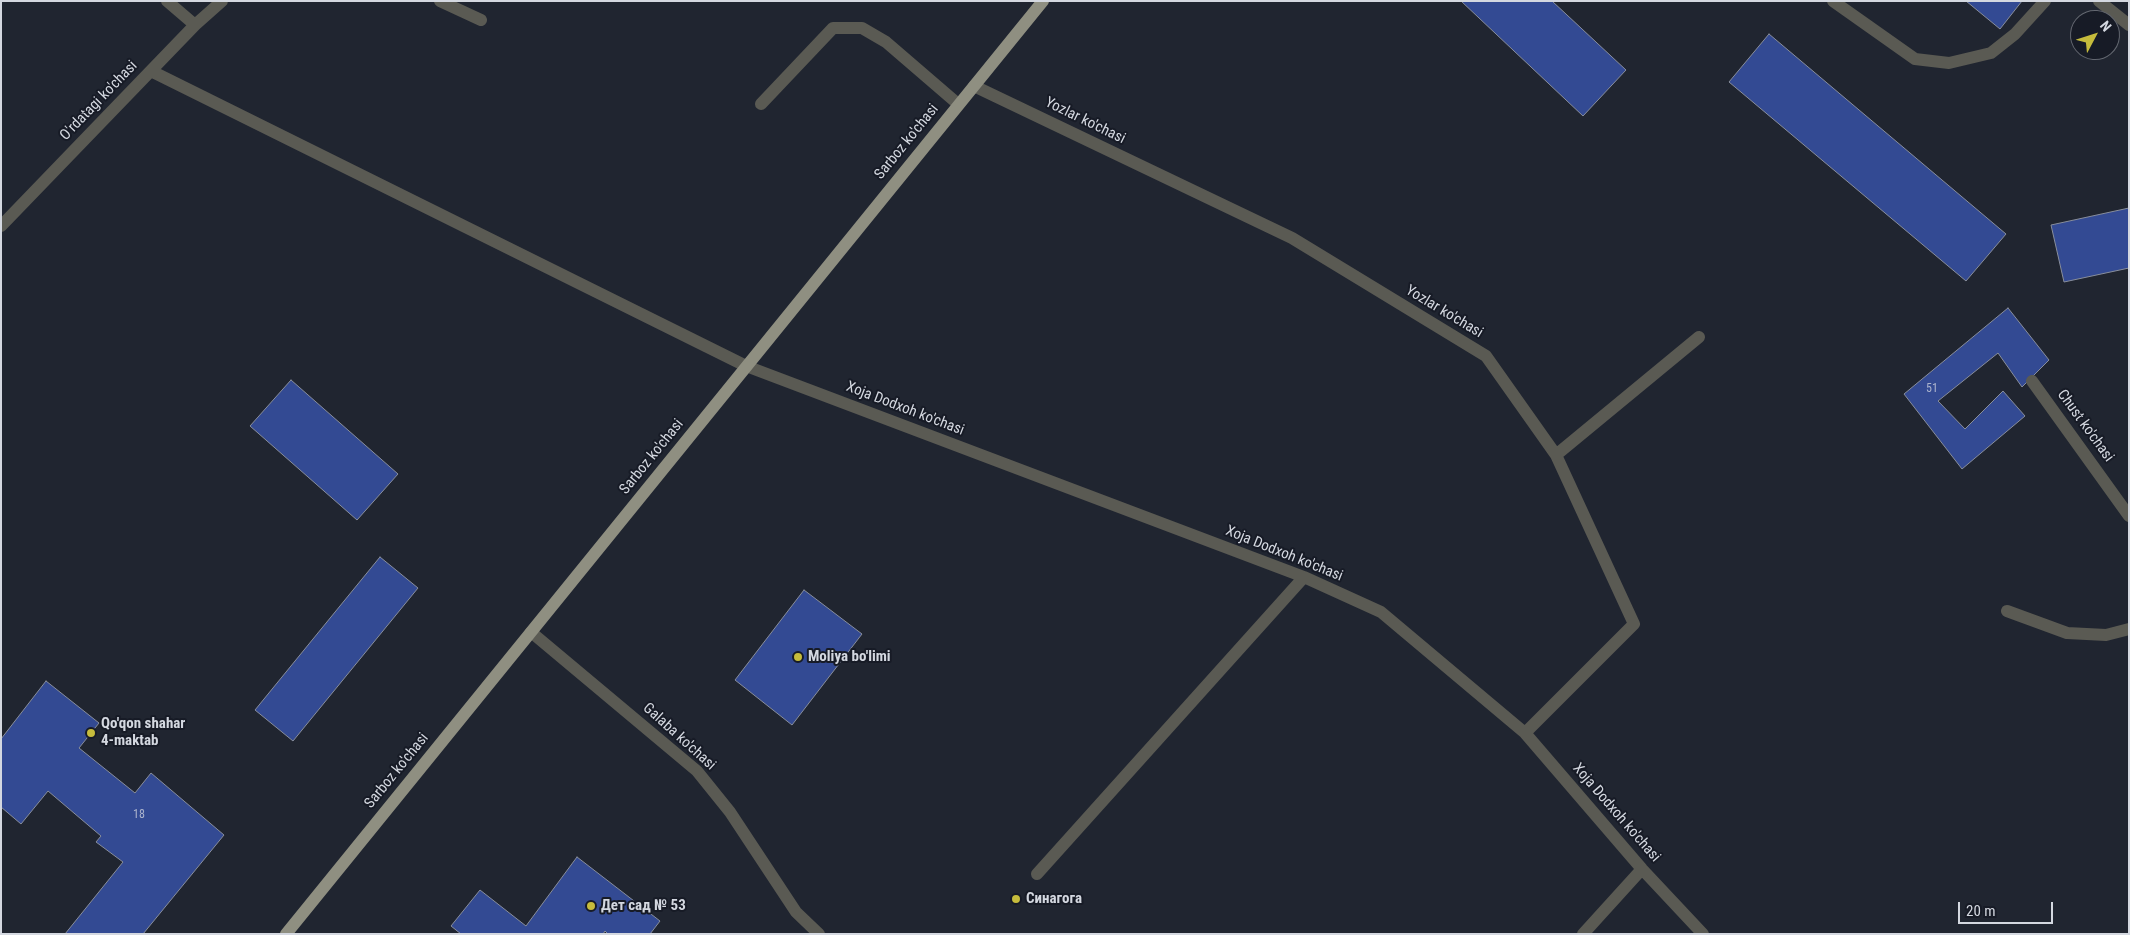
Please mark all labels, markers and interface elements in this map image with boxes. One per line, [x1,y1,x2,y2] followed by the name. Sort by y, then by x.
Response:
[2070,10,2120,60] north arrow
[2097,18,2115,34] text: N
[56,57,142,145] street label: O'rdatagi ko'chasi
[1042,94,1128,148] street label: Yozlar ko'chasi
[871,101,943,183] street label: Sarboz ko'chasi
[1402,282,1486,342] street label: Yozlar ko'chasi
[843,378,967,440] street label: Xoja Dodxoh ko'chasi
[1926,382,1938,396] house number: 51
[2053,386,2117,466] street label: Chust ko'chasi
[616,416,688,498] street label: Sarboz ko'chasi
[1223,522,1345,586] street label: Xoja Dodxoh ko'chasi
[808,648,891,666] place label: Moliya bo'limi
[792,651,804,663] marker: Moliya bo'limi
[639,700,719,774] street label: Galaba ko'chasi
[101,715,185,750] place label: Qo'qon shahar 4-maktab
[85,727,97,739] marker: Qo'qon shahar 4-maktab
[361,730,433,812] street label: Sarboz ko'chasi
[1568,760,1664,866] street label: Xoja Dodxoh ko'chasi
[133,808,145,822] house number: 18
[1026,890,1082,908] place label: Синагога
[1960,892,2055,924] scale bar
[1010,893,1022,905] marker: Синагога
[601,897,686,915] place label: Дет сад № 53
[585,900,597,912] marker: Дет сад № 53
[1966,902,1996,920] text: 20 m

